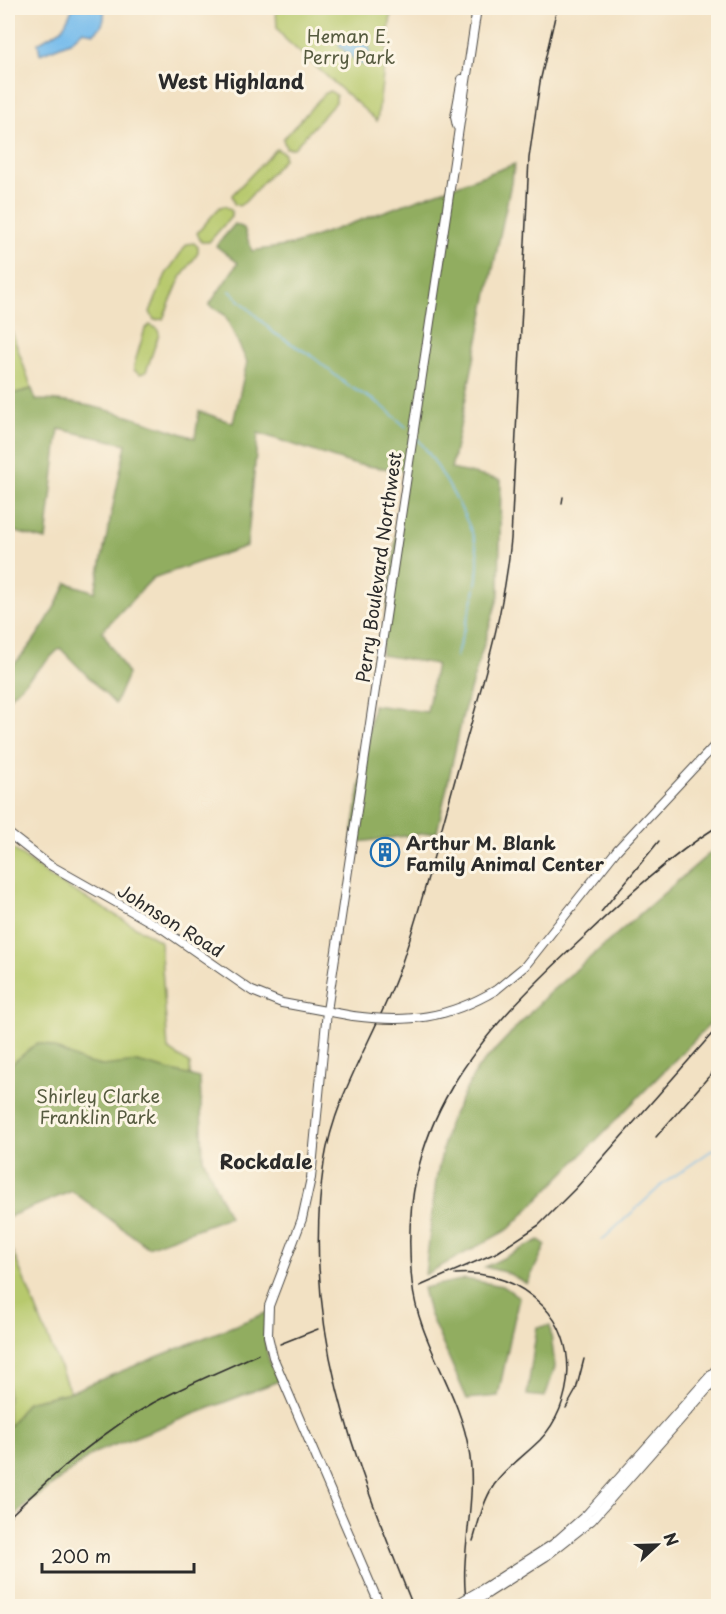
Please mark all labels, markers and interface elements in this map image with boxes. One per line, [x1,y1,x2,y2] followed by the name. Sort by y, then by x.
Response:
[303,22,395,70] park label: Heman E. Perry Park
[158,66,305,96] district label: West Highland
[348,450,408,684] street label: Perry Boulevard Northwest
[406,829,605,877] place label: Arthur M. Blank Family Animal Center
[369,836,401,868] building icon: Arthur M. Blank Family Animal Center
[113,876,229,964] street label: Johnson Road
[36,1082,160,1130] park label: Shirley Clarke Franklin Park
[220,1146,312,1176] district label: Rockdale
[627,1515,687,1575] north arrow
[658,1529,685,1549] text: N
[42,1536,194,1574] scale bar
[51,1542,111,1569] text: 200 m

